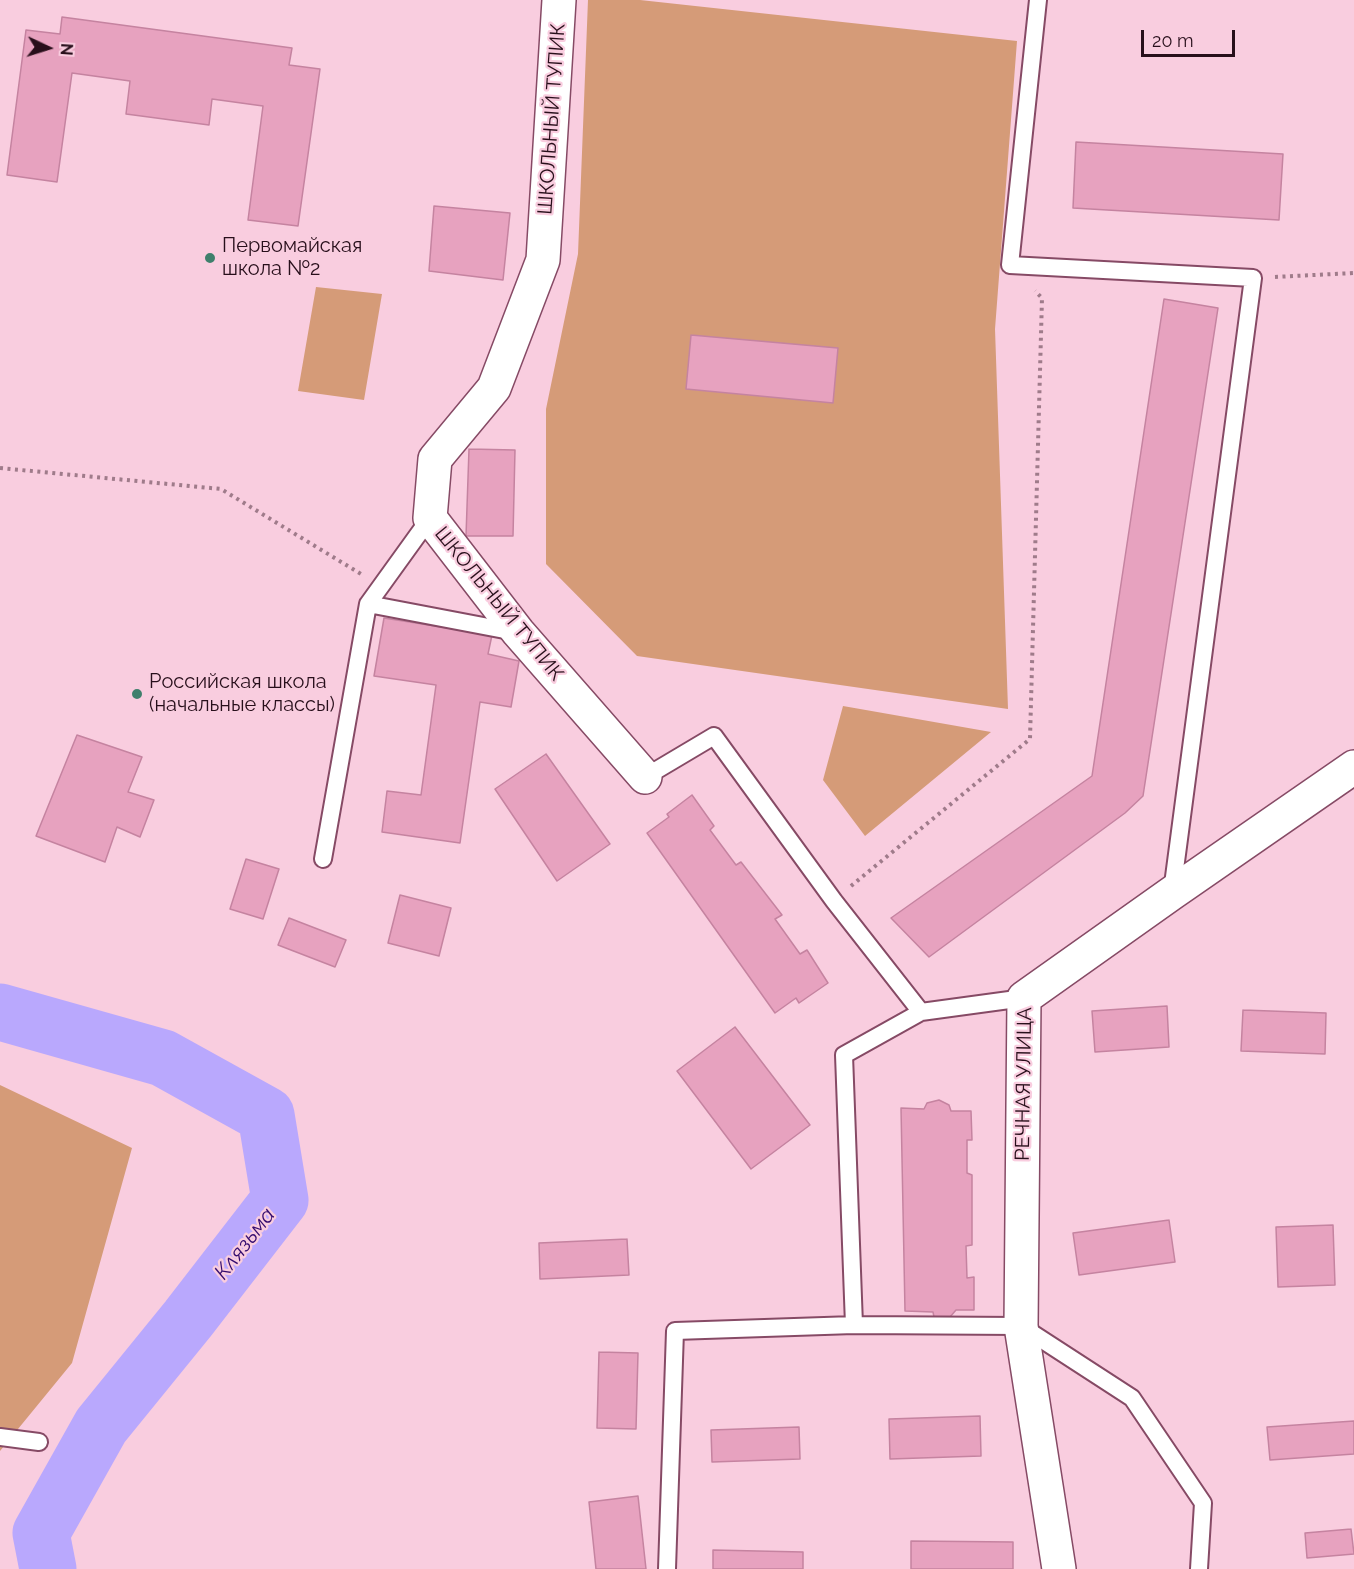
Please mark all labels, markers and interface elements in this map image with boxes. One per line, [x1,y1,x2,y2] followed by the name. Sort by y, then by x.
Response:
[18,18,78,78] north arrow
[1144,18,1238,56] scale bar
[533,23,571,215] street label: ШКОЛЬНЫЙ ТУПИК
[1152,30,1194,51] text: 20 m
[57,43,76,56] text: N
[222,234,362,281] place label: Первомайская школа №2
[203,251,217,265] marker: Первомайская школа №2
[429,522,569,686] street label: ШКОЛЬНЫЙ ТУПИК
[149,670,335,717] place label: Российская школа (начальные классы)
[130,687,144,701] marker: Российская школа (начальные классы)
[1011,1007,1037,1161] street label: РЕЧНАЯ УЛИЦА
[209,1203,281,1285] water label: Клязьма

